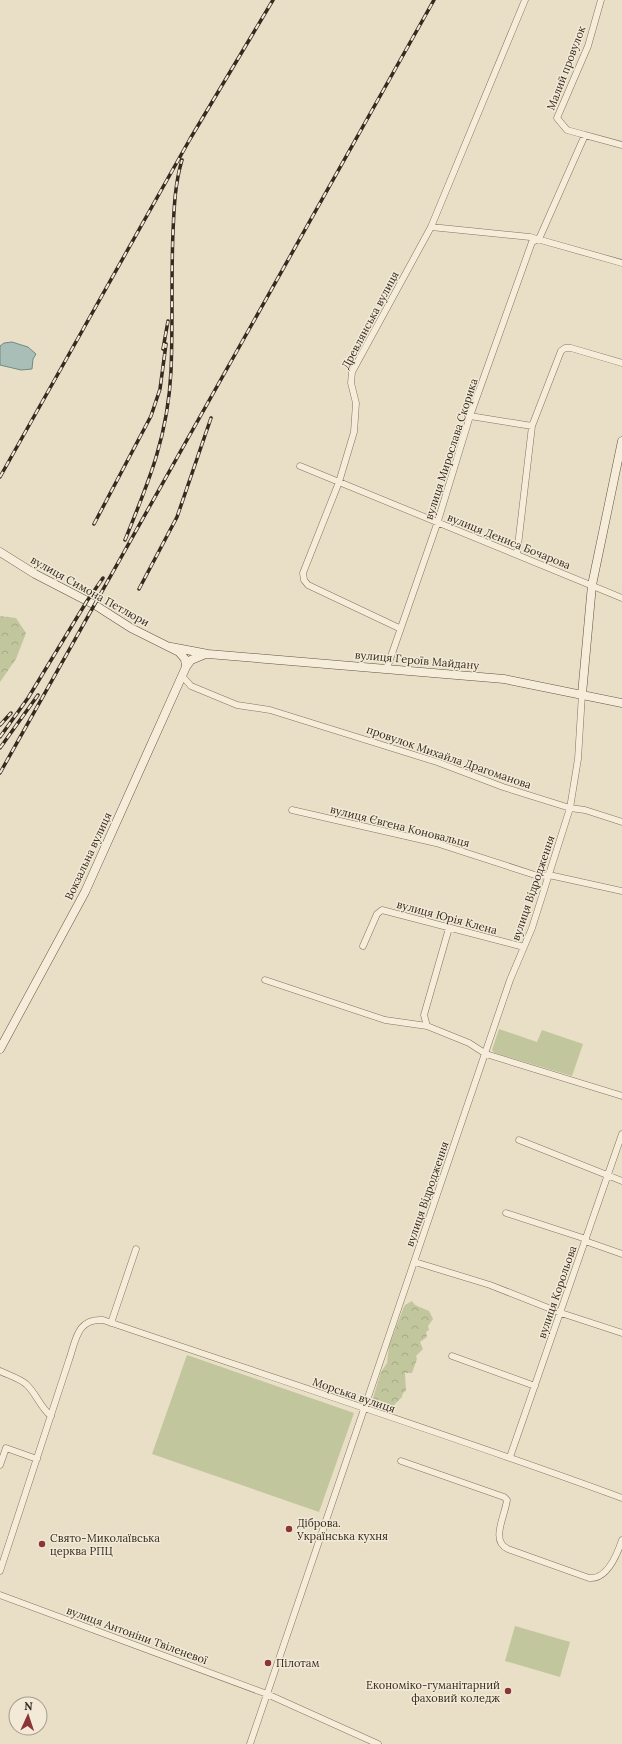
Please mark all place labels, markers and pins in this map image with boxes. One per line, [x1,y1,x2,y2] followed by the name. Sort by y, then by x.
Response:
[296,1516,388,1543] place label: Діброва. Українська кухня
[284,1524,294,1534] marker: Діброва. Українська кухня
[50,1531,160,1558] place label: Свято-Миколаївська церква РПЦ
[37,1539,47,1549] marker: Свято-Миколаївська церква РПЦ
[276,1656,320,1670] place label: Пілотам
[263,1658,273,1668] marker: Пілотам
[366,1678,500,1705] place label: Економіко-гуманітарний фаховий коледж
[503,1686,513,1696] marker: Економіко-гуманітарний фаховий коледж

